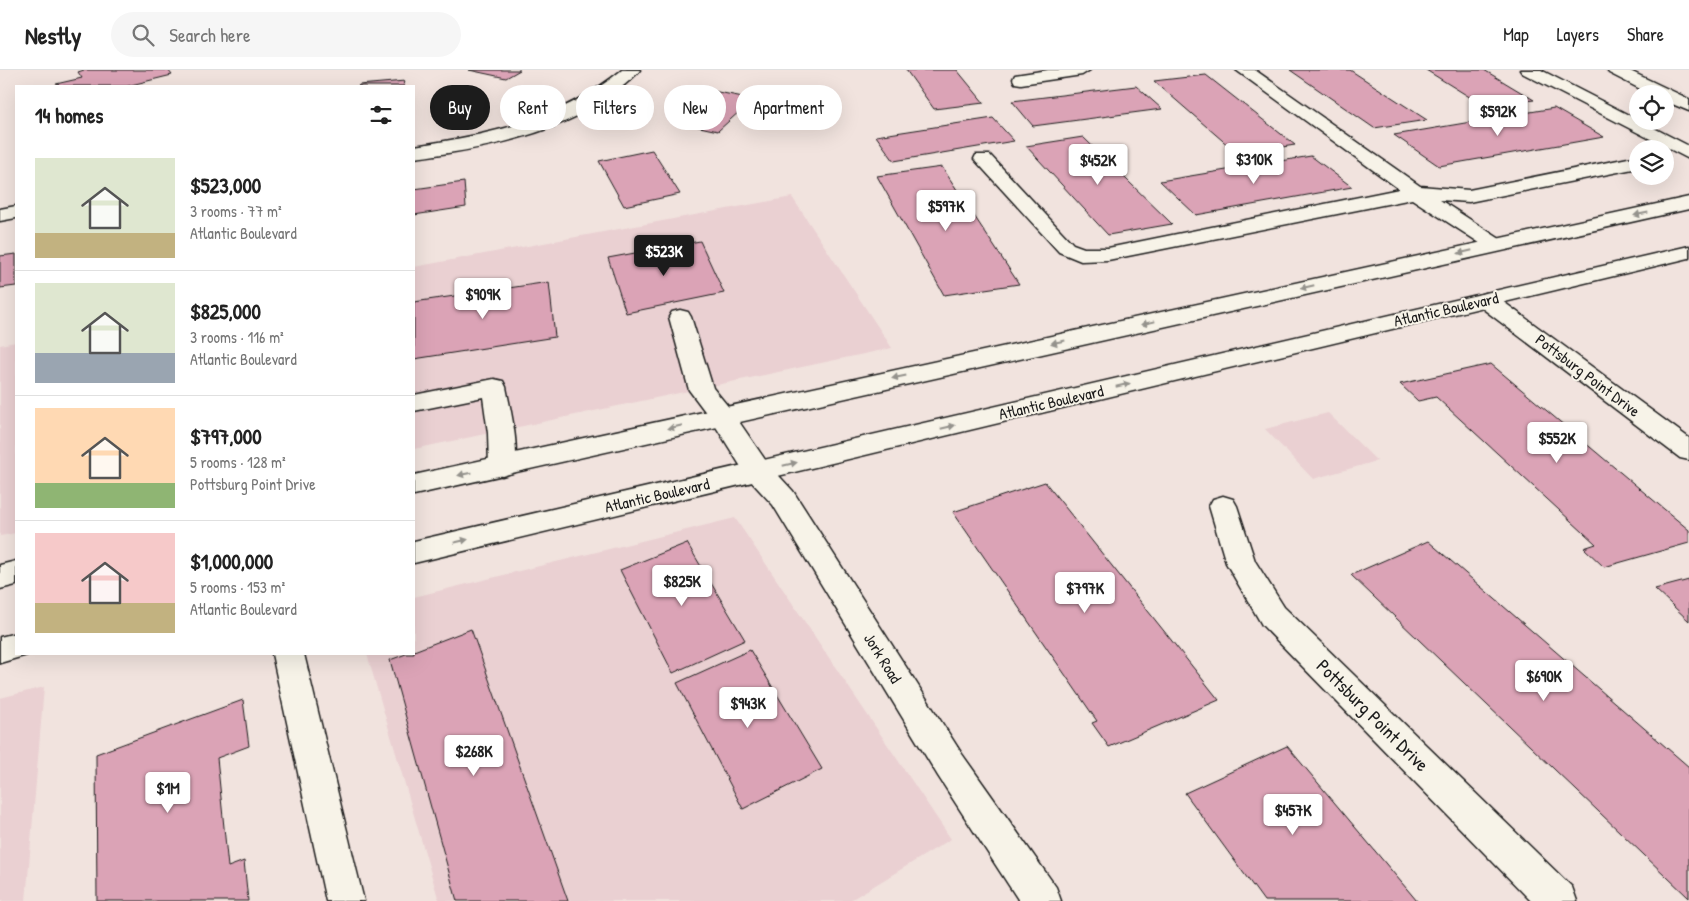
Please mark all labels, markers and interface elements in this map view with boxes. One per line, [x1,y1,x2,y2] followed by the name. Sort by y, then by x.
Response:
[111,12,461,57] search box
[25,19,81,51] text: Nestly
[129,21,157,49] icon: search
[169,22,251,48] text: Search here
[1503,22,1529,47] text: Map
[1557,22,1599,47] text: Layers
[1627,22,1664,47] text: Share
[430,85,490,130] chip: Buy
[500,85,566,130] chip: Rent
[576,85,654,130] chip: Filters
[664,85,726,130] chip: New
[736,85,842,130] chip: Apartment
[1629,85,1674,185] map controls
[1629,85,1674,130] button: locate
[1463,94,1533,137] pin: $592K
[1480,100,1516,122] text: $592K
[35,101,103,130] text: 14 homes
[367,101,395,129] icon: filters
[1629,140,1674,185] button: layers
[1219,142,1289,185] pin: $310K
[1063,144,1133,186] pin: $452K
[1236,148,1272,170] text: $310K
[1080,149,1116,171] text: $452K
[190,171,261,200] text: $523,000
[75,178,135,238] icon: home
[911,190,981,232] pin: $597K
[927,195,965,217] text: $597K
[190,200,282,222] text: 3 rooms · 77 m²
[1634,210,1649,218] one-way arrow
[190,222,297,244] text: Atlantic Boulevard
[629,234,699,277] pin: $523K
[645,240,683,262] text: $523K
[1458,248,1473,256] one-way arrow
[448,278,518,320] pin: $909K
[465,283,501,305] text: $909K
[1299,283,1314,291] one-way arrow
[1392,286,1500,332] street label: Atlantic Boulevard
[190,297,261,326] text: $825,000
[75,303,135,363] icon: home
[1140,319,1156,327] one-way arrow
[190,326,284,348] text: 3 rooms · 116 m²
[1531,328,1645,422] street label: Pottsburg Point Drive
[1050,339,1066,347] one-way arrow
[190,348,297,370] text: Atlantic Boulevard
[892,373,907,381] one-way arrow
[997,379,1105,425] street label: Atlantic Boulevard
[1116,381,1131,389] one-way arrow
[190,422,262,451] text: $797,000
[1522,422,1592,464] pin: $552K
[667,423,682,431] one-way arrow
[940,423,955,431] one-way arrow
[1538,427,1576,449] text: $552K
[75,428,135,488] icon: home
[190,451,286,473] text: 5 rooms · 128 m²
[782,460,797,468] one-way arrow
[457,470,472,478] one-way arrow
[603,472,711,518] street label: Atlantic Boulevard
[190,473,316,495] text: Pottsburg Point Drive
[454,537,469,545] one-way arrow
[190,547,273,576] text: $1,000,000
[75,553,135,613] icon: home
[647,564,717,607] pin: $825K
[663,570,701,592] text: $825K
[1050,572,1120,614] pin: $797K
[190,576,285,598] text: 5 rooms · 153 m²
[1066,577,1104,599] text: $797K
[190,598,297,620] text: Atlantic Boulevard
[859,629,907,687] street label: Jork Road
[1311,653,1435,777] street label: Pottsburg Point Drive
[1509,660,1579,702] pin: $690K
[1526,665,1562,687] text: $690K
[713,686,783,729] pin: $943K
[730,692,766,714] text: $943K
[439,734,509,777] pin: $268K
[455,740,493,762] text: $268K
[144,772,192,814] pin: $1M
[156,777,180,799] text: $1M
[1258,794,1328,836] pin: $457K
[1274,799,1312,821] text: $457K

